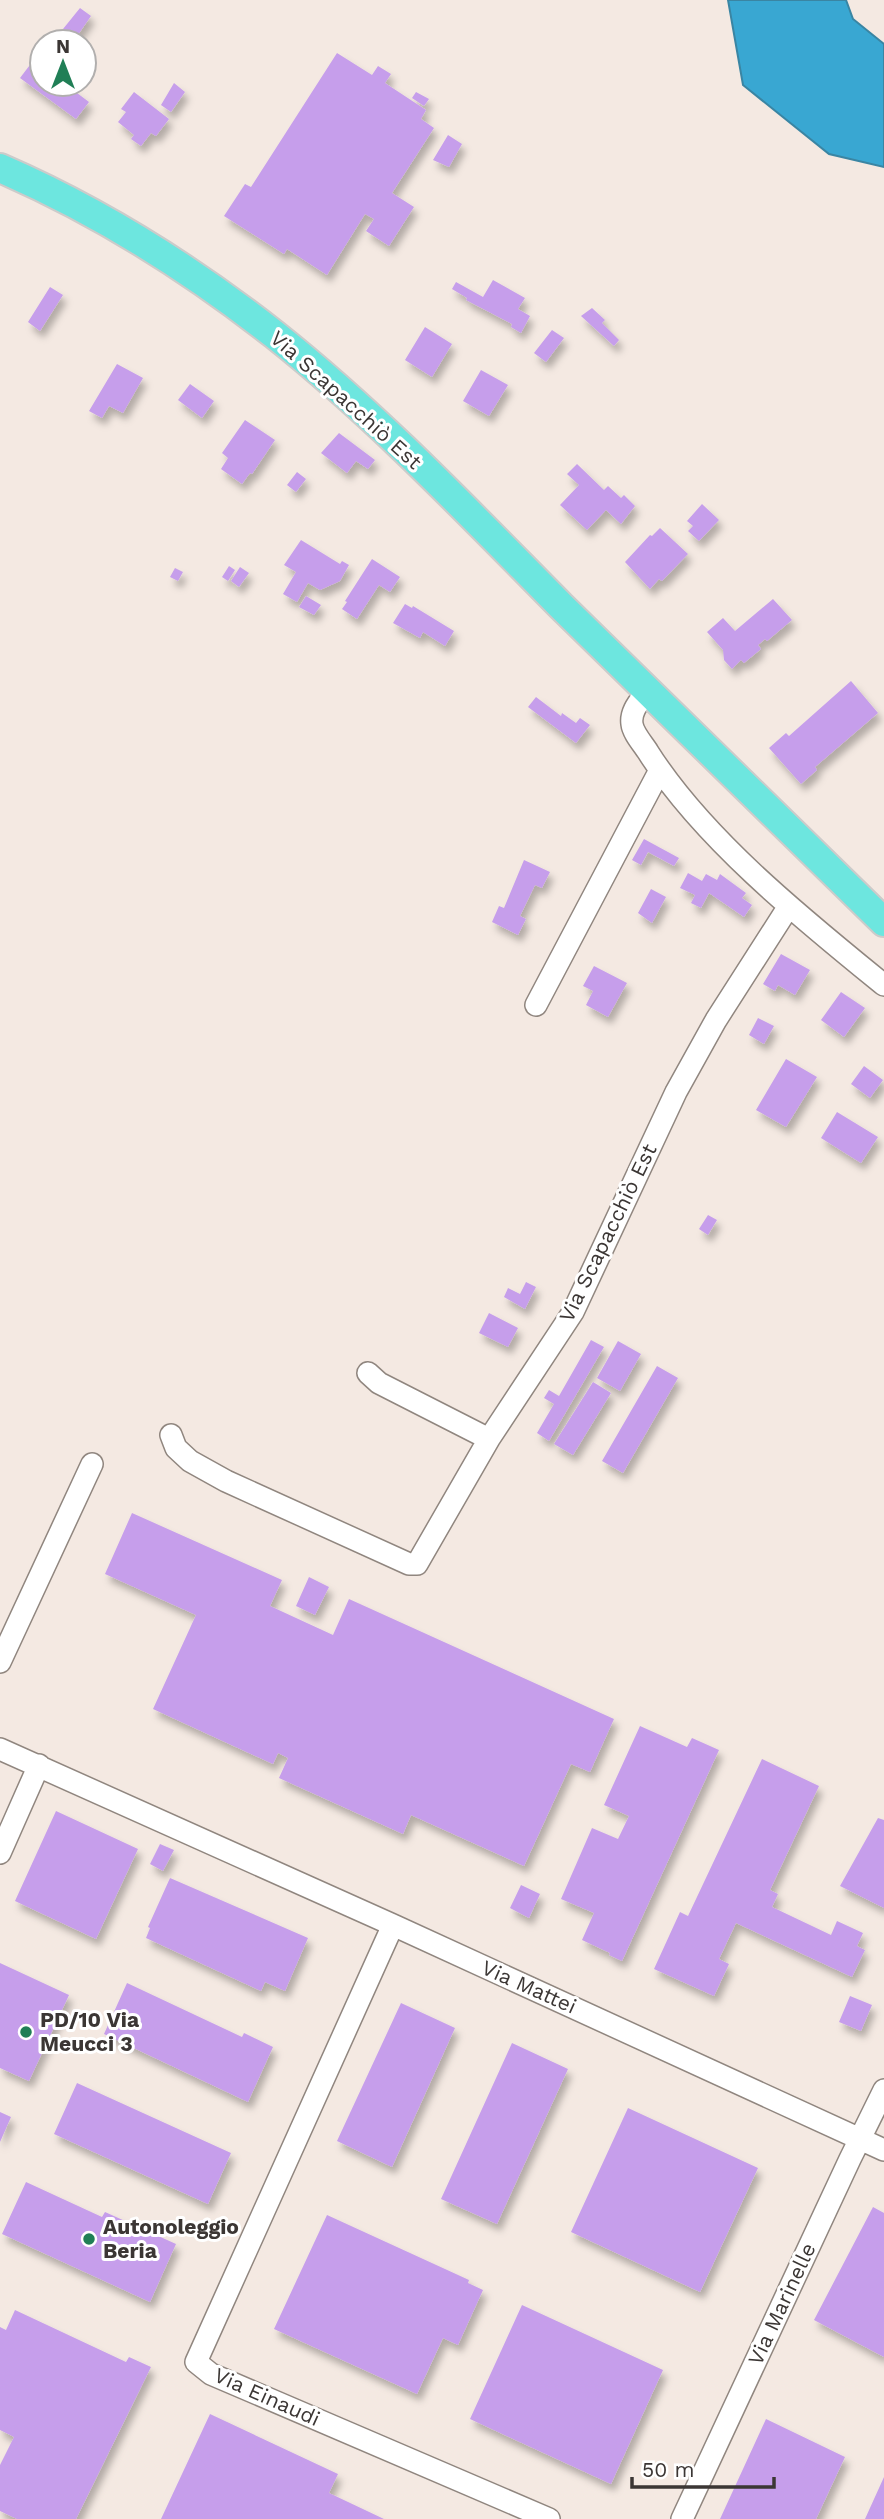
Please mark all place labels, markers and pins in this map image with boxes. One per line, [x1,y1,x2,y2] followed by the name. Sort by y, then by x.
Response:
[40,2007,140,2056] place label: PD/10 Via Meucci 3
[18,2024,34,2040] marker: PD/10 Via Meucci 3
[103,2214,239,2263] place label: Autonoleggio Beria
[81,2231,97,2247] marker: Autonoleggio Beria

